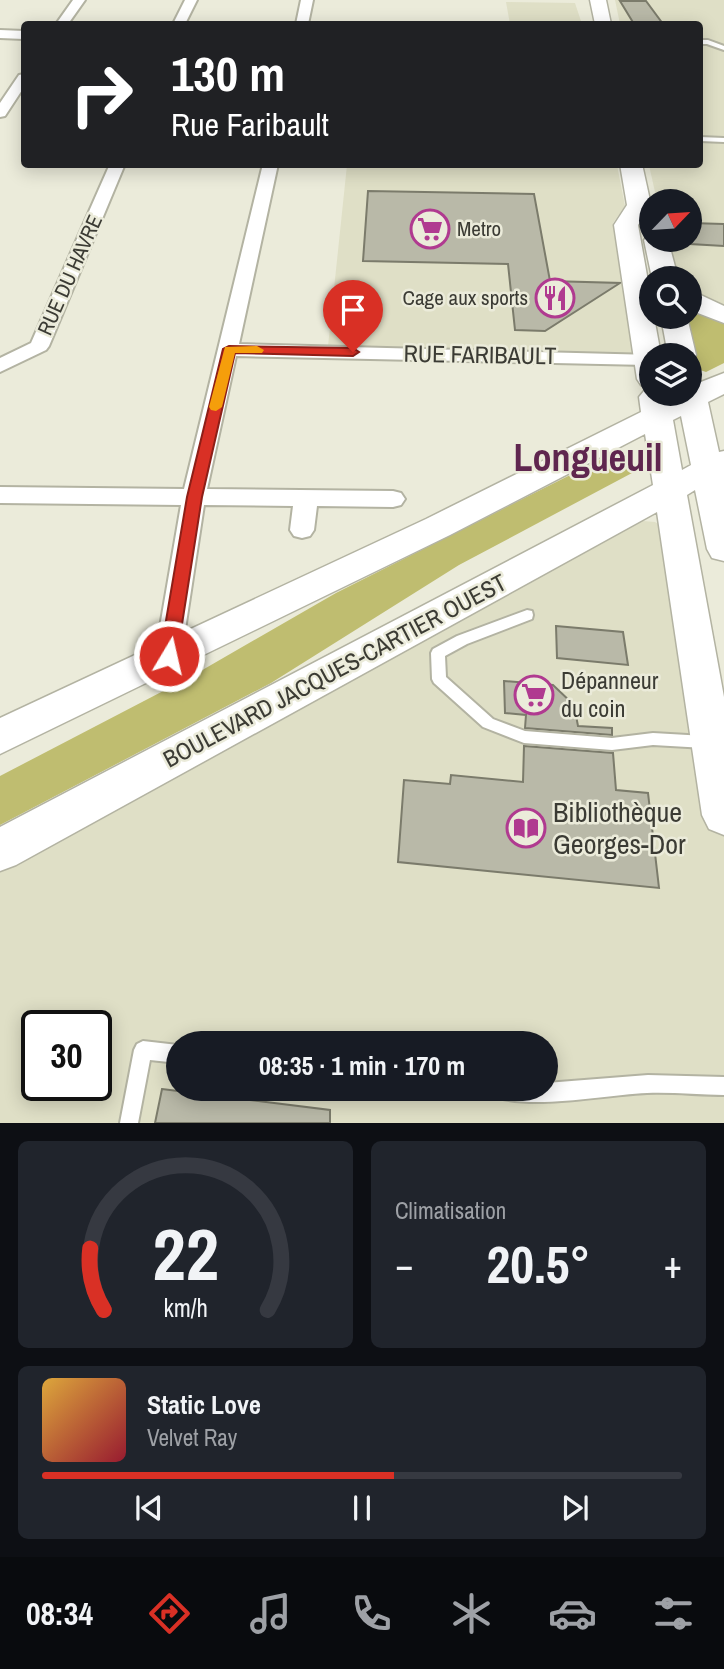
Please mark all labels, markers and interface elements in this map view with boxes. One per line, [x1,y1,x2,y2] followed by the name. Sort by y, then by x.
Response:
[171,40,285,106] text: 130 m
[56,49,147,140] icon: right
[171,103,329,146] text: Rue Faribault
[639,189,702,252] north arrow
[639,189,702,406] map controls
[409,208,451,250] supermarket icon: Metro
[30,210,109,340] street label: RUE DU HAVRE
[457,214,501,243] place label: Metro
[639,266,702,329] button: search
[534,277,576,319] restaurant icon: Cage aux sports
[323,280,383,352] pin
[403,283,528,312] place label: Cage aux sports
[334,291,372,329] icon: arrive
[403,337,557,371] street label: RUE FARIBAULT
[639,343,702,406] button: layers
[514,432,662,483] district label: Longueuil
[157,566,512,774] street label: BOULEVARD JACQUES-CARTIER OUEST
[132,619,206,693] position arrow
[561,664,659,724] place label: Dépanneur du coin
[513,674,555,716] supermarket icon: Dépanneur du coin
[553,793,686,863] place label: Bibliothèque Georges-Dor
[505,807,547,849] library icon: Bibliothèque Georges-Dor
[21,1010,112,1101] speed limit sign: 30
[259,1048,465,1083] text: 08:35 · 1 min · 170 m
[395,1195,506,1226] text: Climatisation
[152,1206,219,1304] text: 22
[487,1229,590,1299] text: 20.5°
[395,1239,413,1290] text: −
[664,1239,682,1290] text: +
[163,1291,208,1325] text: km/h
[147,1387,261,1422] text: Static Love
[147,1422,237,1453] text: Velvet Ray
[130,1489,168,1527] icon: previous
[343,1489,381,1527] icon: pause
[556,1489,594,1527] icon: next
[145,1589,194,1638] icon: directions
[246,1589,295,1638] icon: music
[347,1589,396,1638] icon: phone
[447,1589,496,1638] icon: climate
[548,1589,597,1638] icon: car
[649,1589,698,1638] icon: filters
[26,1592,93,1635] text: 08:34

